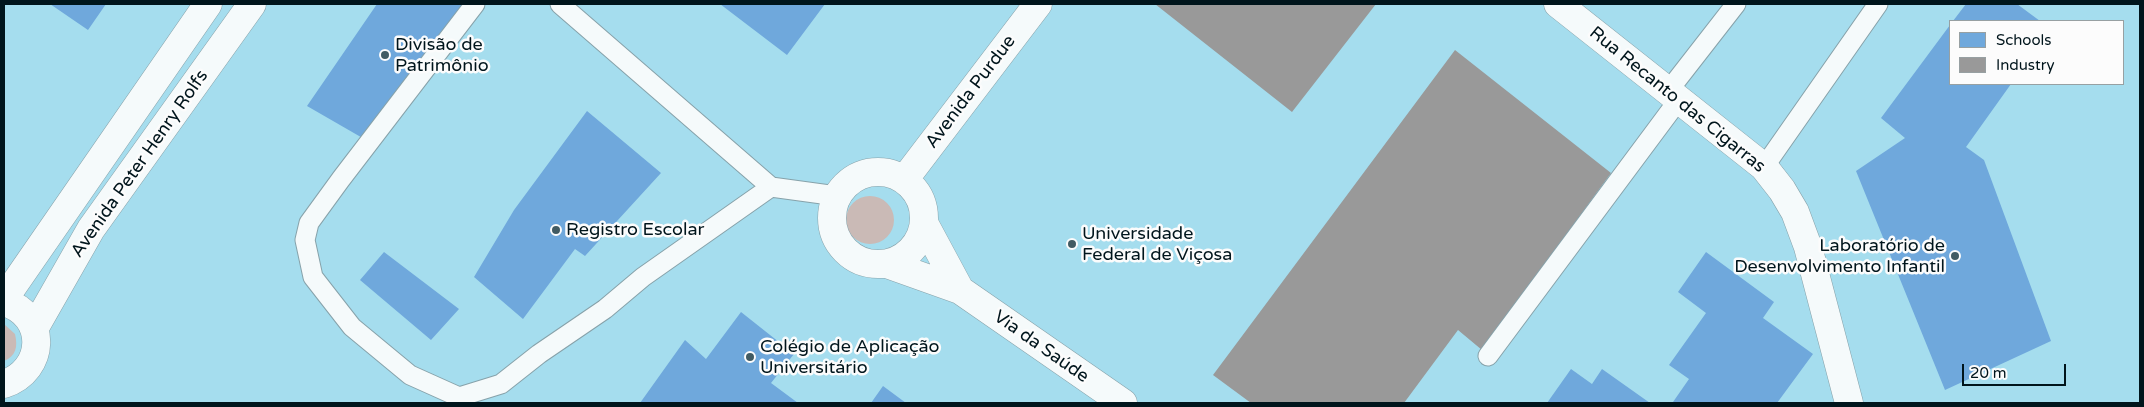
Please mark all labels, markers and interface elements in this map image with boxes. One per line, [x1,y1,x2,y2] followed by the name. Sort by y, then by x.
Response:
[1949,20,2124,85] legend
[1585,22,1769,178] street label: Rua Recanto das Cigarras
[921,31,1021,153] street label: Avenida Purdue
[1996,31,2052,49] text: Schools
[395,34,489,76] place label: Divisão de Patrimônio
[379,49,391,61] marker: Divisão de Patrimônio
[1996,56,2055,74] text: Industry
[67,66,213,262] street label: Avenida Peter Henry Rolfs
[566,219,705,241] place label: Registro Escolar
[1082,223,1232,266] place label: Universidade Federal de Viçosa
[550,224,562,236] marker: Registro Escolar
[1734,235,1945,278] place label: Laboratório de Desenvolvimento Infantil
[1066,238,1078,250] marker: Universidade Federal de Viçosa
[1949,250,1961,262] marker: Laboratório de Desenvolvimento Infantil
[989,306,1093,388] street label: Via da Saúde
[760,336,940,378] place label: Colégio de Aplicação Universitário
[744,351,756,363] marker: Colégio de Aplicação Universitário
[1964,354,2068,386] scale bar
[1970,364,2007,382] text: 20 m

